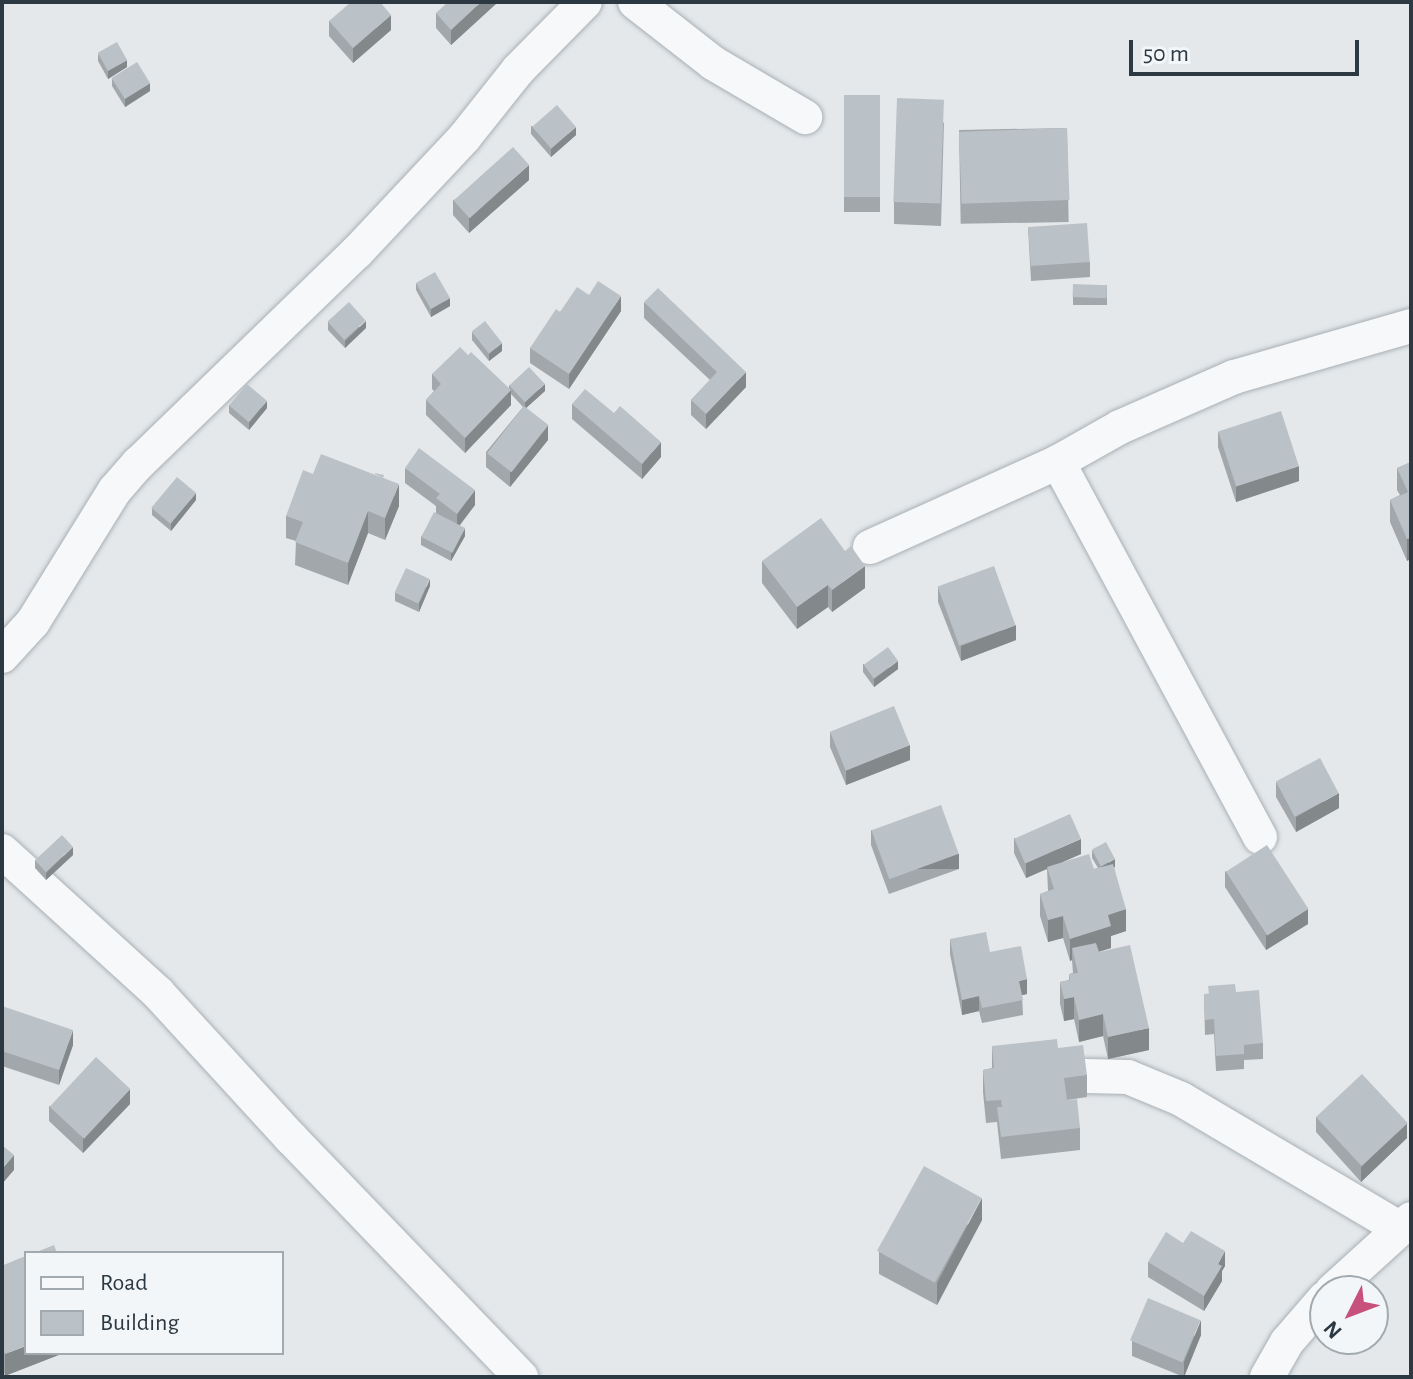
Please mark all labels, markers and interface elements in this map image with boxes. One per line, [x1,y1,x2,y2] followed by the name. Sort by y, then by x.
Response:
[1133,24,1363,74] scale bar
[1143,42,1189,66] text: 50 m
[24,1251,284,1355] legend
[100,1271,148,1295] text: Road
[1309,1275,1389,1355] north arrow
[100,1311,179,1335] text: Building
[1319,1317,1346,1343] text: N

